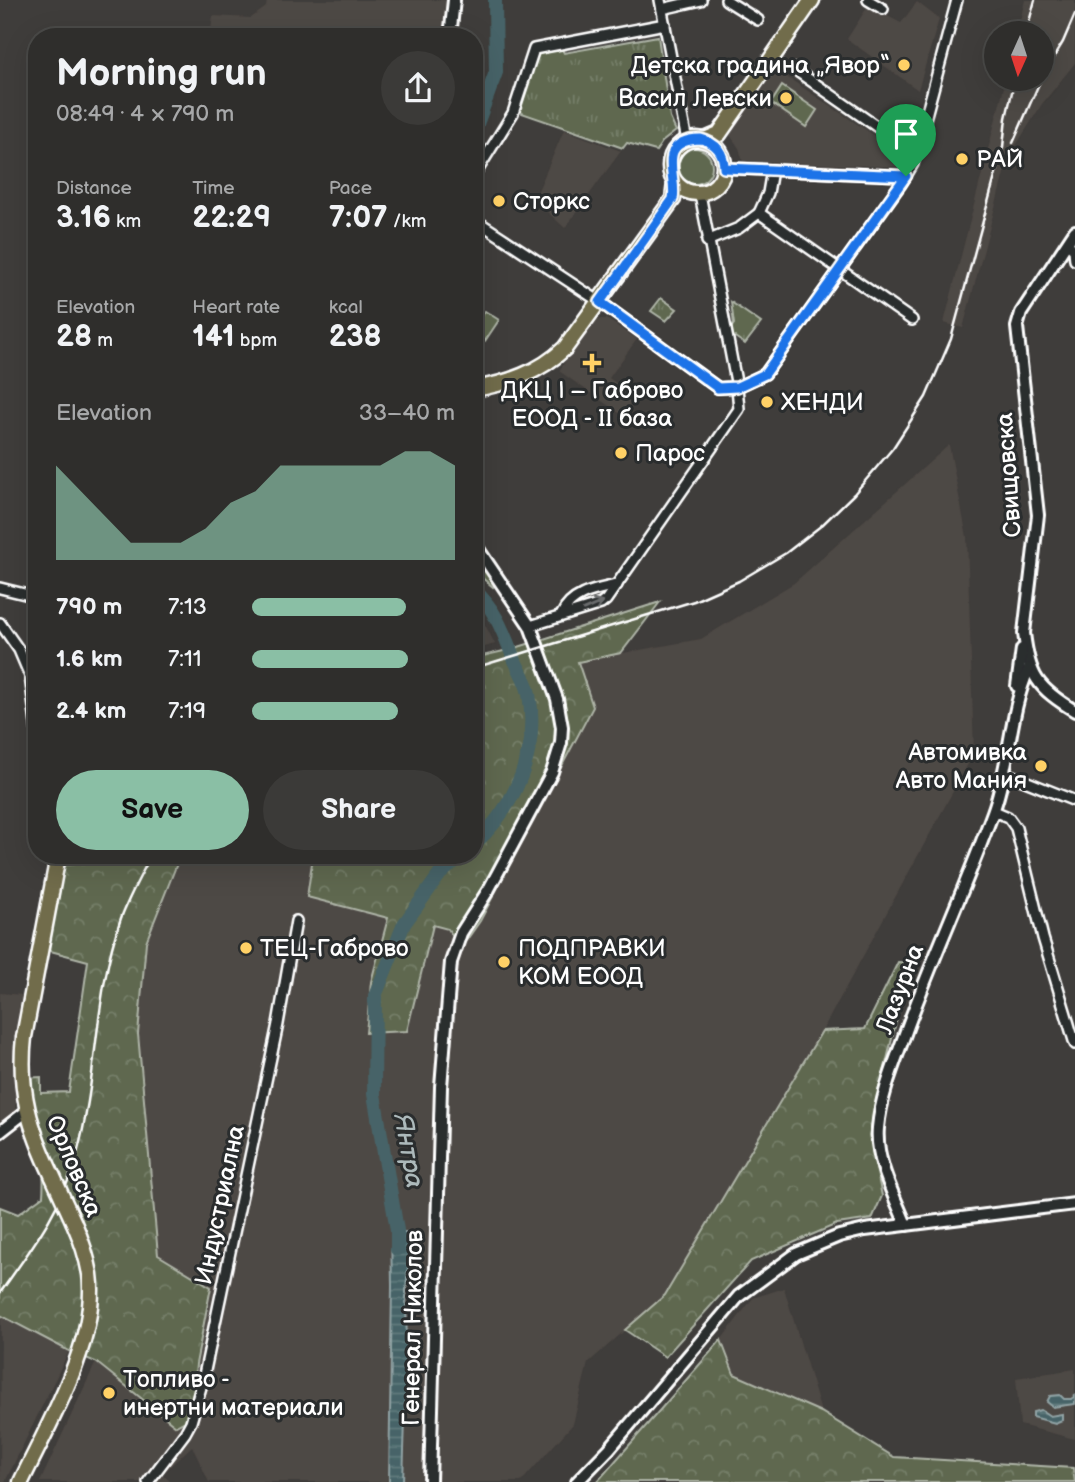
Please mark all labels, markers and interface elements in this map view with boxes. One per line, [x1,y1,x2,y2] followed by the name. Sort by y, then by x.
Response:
[984,21,1054,91] north arrow
[984,21,1054,91] map controls
[56,51,267,96] text: Morning run
[381,51,455,125] button: share
[631,51,890,80] place label: Детска градина „Явор“
[896,57,912,73] marker: Детска градина „Явор“
[618,84,772,113] place label: Васил Левски
[778,90,794,106] marker: Васил Левски
[56,100,234,128] text: 08:49 · 4 × 790 m
[876,104,936,176] pin
[887,115,925,153] icon: arrive
[976,145,1023,174] place label: РАЙ
[954,151,970,167] marker: РАЙ
[56,177,132,200] text: Distance
[192,177,234,200] text: Time
[329,177,372,200] text: Pace
[513,187,590,216] place label: Сторкс
[491,193,507,209] marker: Сторкс
[56,200,111,236] text: 3.16
[192,200,271,236] text: 22:29
[329,200,388,236] text: 7:07
[111,210,141,233] text: km
[388,210,426,233] text: /km
[56,296,135,319] text: Elevation
[192,296,280,319] text: Heart rate
[329,296,363,319] text: kcal
[56,319,92,355] text: 28
[192,319,235,355] text: 141
[329,319,381,355] text: 238
[92,329,113,352] text: m
[235,329,277,352] text: bpm
[582,353,602,373] marker: ДКЦ І – Габрово ЕООД - II база
[501,376,683,433] place label: ДКЦ І – Габрово ЕООД - II база
[781,388,864,417] place label: ХЕНДИ
[759,394,775,410] marker: ХЕНДИ
[56,399,152,427] text: Elevation
[359,399,455,427] text: 33–40 m
[990,411,1028,539] street label: Свищовска
[635,439,705,468] place label: Парос
[613,445,629,461] marker: Парос
[56,593,122,621] text: 790 m
[168,593,207,621] text: 7:13
[582,598,603,611] one-way arrow
[56,645,123,673] text: 1.6 km
[168,645,202,673] text: 7:11
[56,697,126,725] text: 2.4 km
[168,697,206,725] text: 7:19
[895,738,1027,795] place label: Автомивка Авто Мания
[1033,758,1049,774] marker: Автомивка Авто Мания
[56,770,249,850] button: Save
[263,770,455,850] button: Share
[260,934,408,963] place label: ТЕЦ-Габрово
[518,934,666,991] place label: ПОДПРАВКИ КОМ ЕООД
[238,940,254,956] marker: ТЕЦ-Габрово
[869,940,930,1039] street label: Лазурна
[496,954,512,970] marker: ПОДПРАВКИ КОМ ЕООД
[386,1110,430,1191] water label: Янтра
[40,1111,108,1221] street label: Орловска
[189,1123,251,1287] street label: Индустриална
[397,1229,429,1426] street label: Генерал Николов
[123,1365,344,1422] place label: Топливо - инертни материали
[101,1385,117,1401] marker: Топливо - инертни материали

